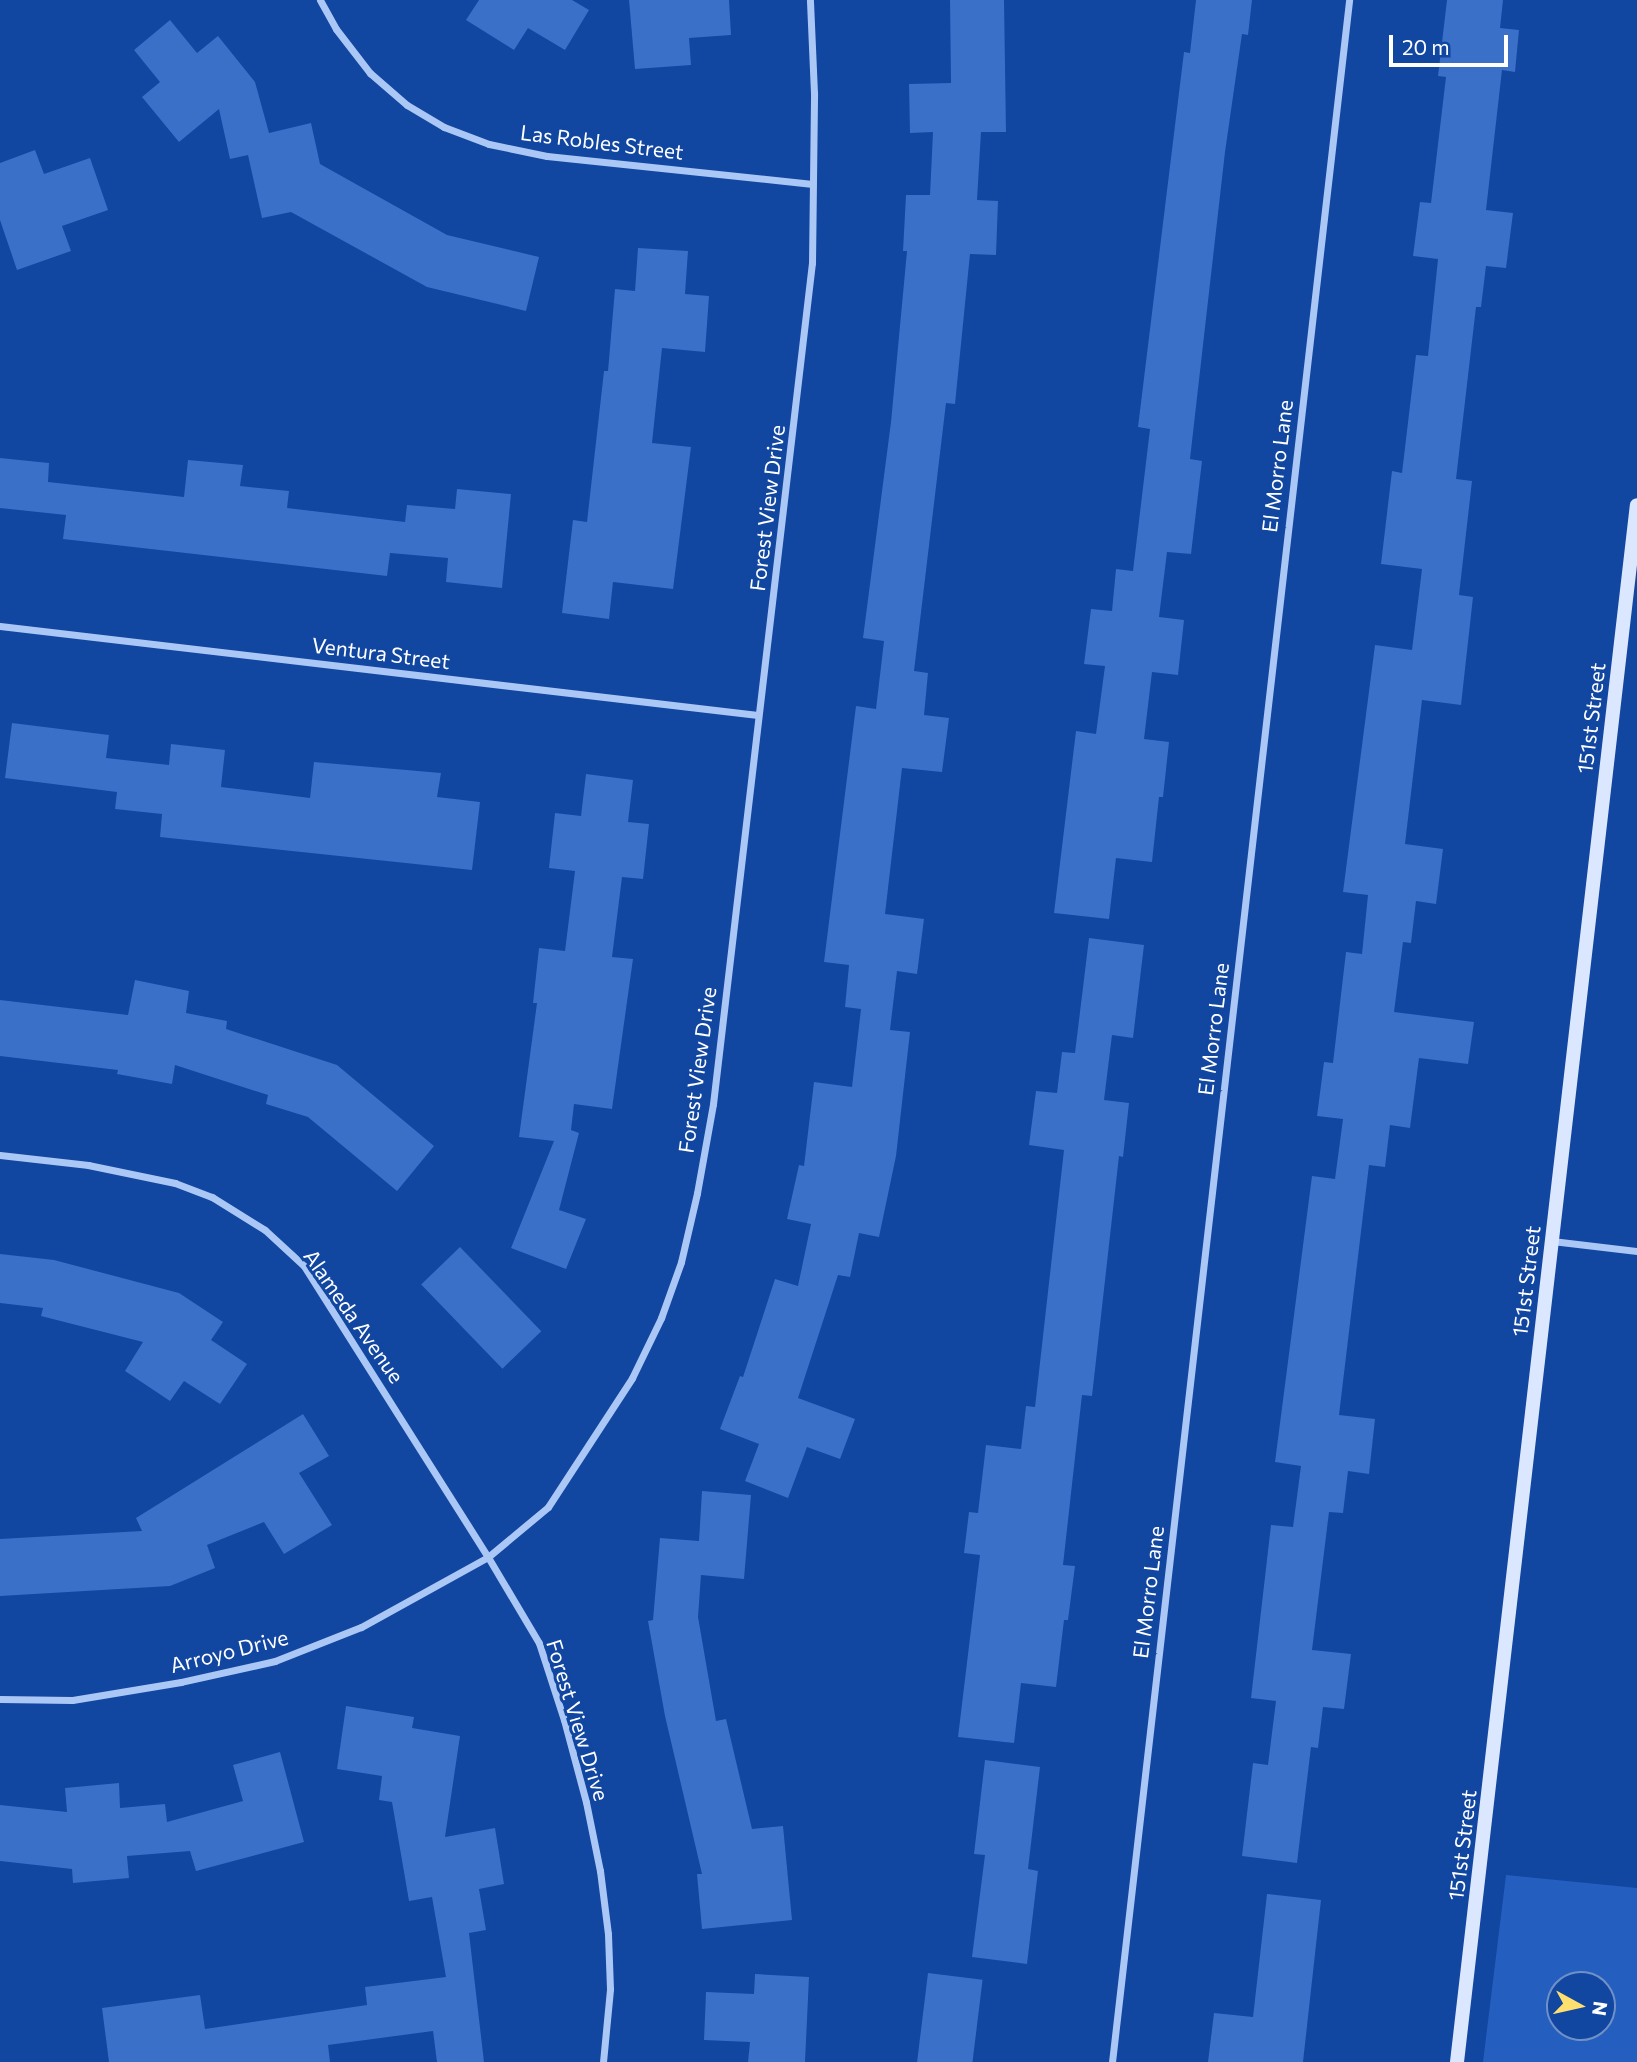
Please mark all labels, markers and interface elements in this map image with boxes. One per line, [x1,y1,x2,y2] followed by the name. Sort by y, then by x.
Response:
[1392,21,1511,65] scale bar
[1402,34,1450,59] text: 20 m
[519,119,685,165] street label: Las Robles Street
[1256,398,1298,534] street label: El Morro Lane
[744,423,790,593] street label: Forest View Drive
[311,632,451,674] street label: Ventura Street
[1572,661,1610,775] street label: 151st Street
[1192,961,1234,1097] street label: El Morro Lane
[673,985,721,1155] street label: Forest View Drive
[1507,1224,1545,1338] street label: 151st Street
[299,1244,409,1388] street label: Alameda Avenue
[1127,1524,1169,1660] street label: El Morro Lane
[167,1624,291,1678] street label: Arroyo Drive
[541,1636,615,1804] street label: Forest View Drive
[1443,1788,1481,1902] street label: 151st Street
[1546,1971,1616,2041] north arrow
[1588,2000,1613,2017] text: N

